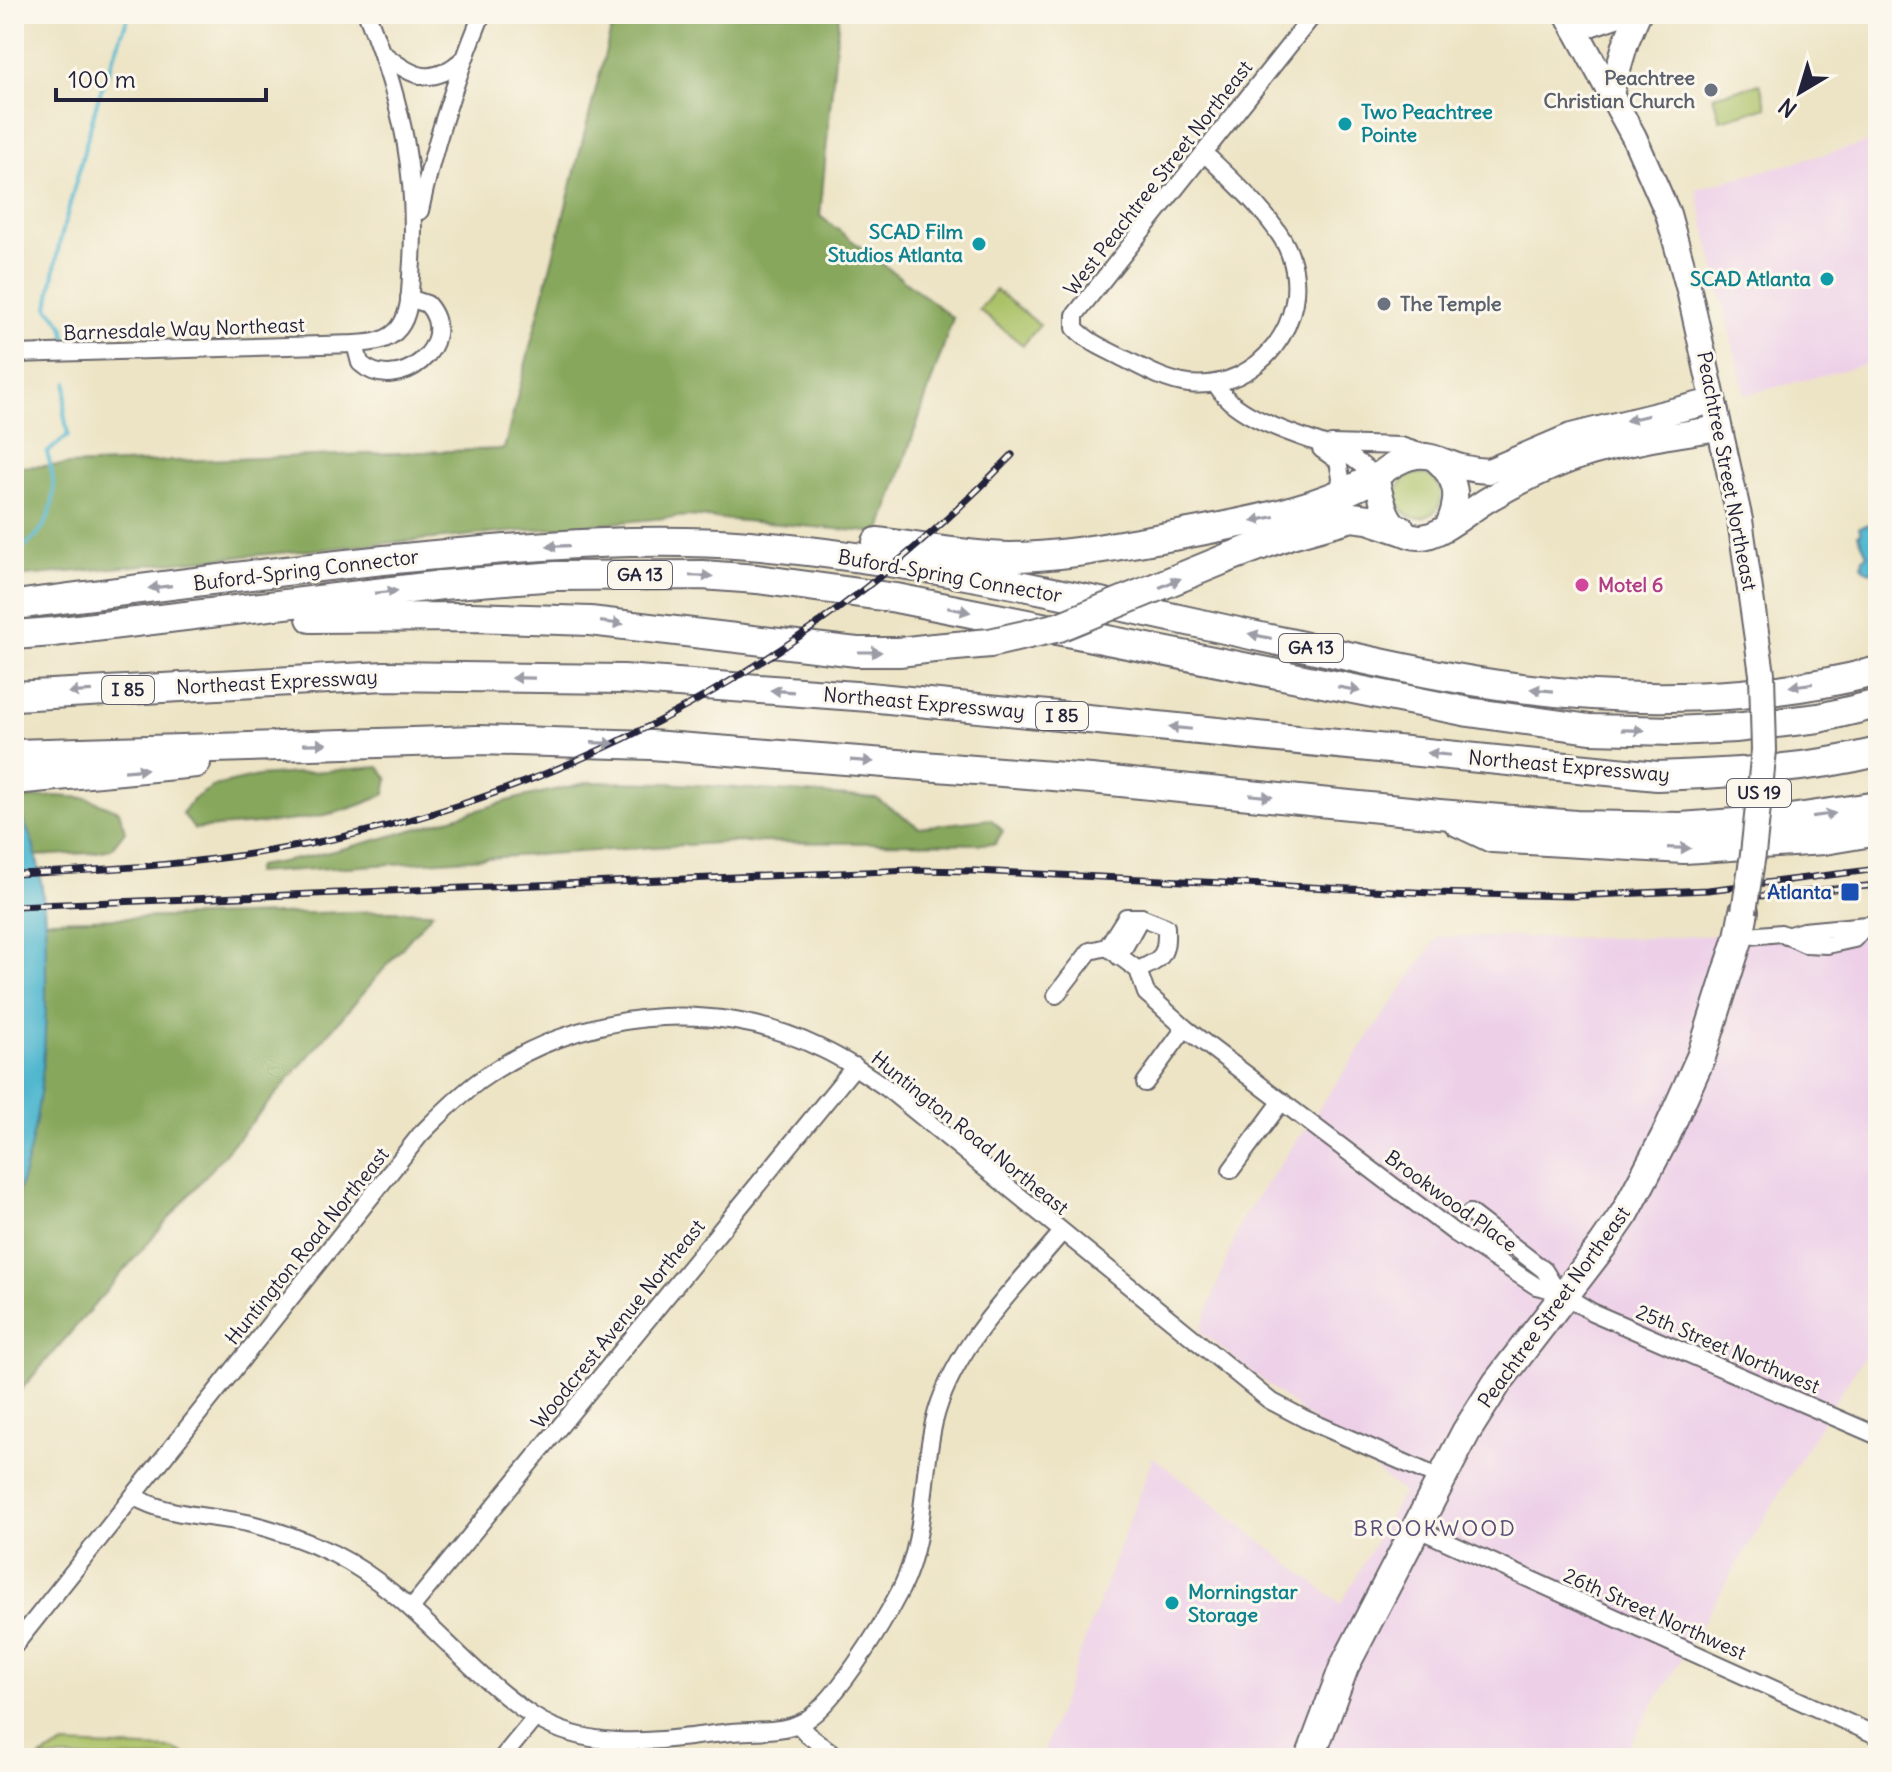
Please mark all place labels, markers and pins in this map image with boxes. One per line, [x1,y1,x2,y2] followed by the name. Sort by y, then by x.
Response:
[1544,65,1695,113] place label: Peachtree Christian Church
[1702,81,1720,99] marker: Peachtree Christian Church
[1361,99,1493,147] place label: Two Peachtree Pointe
[1336,115,1354,133] marker: Two Peachtree Pointe
[828,219,964,267] place label: SCAD Film Studios Atlanta
[970,235,988,253] marker: SCAD Film Studios Atlanta
[1690,266,1812,291] place label: SCAD Atlanta
[1818,270,1836,288] marker: SCAD Atlanta
[1400,291,1502,316] place label: The Temple
[1375,295,1393,313] marker: The Temple
[1598,572,1663,597] place label: Motel 6
[1573,576,1591,594] marker: Motel 6
[1767,879,1833,904] place label: Atlanta
[1839,881,1861,903] marker: Atlanta
[1188,1579,1299,1627] place label: Morningstar Storage
[1163,1594,1181,1612] marker: Morningstar Storage

